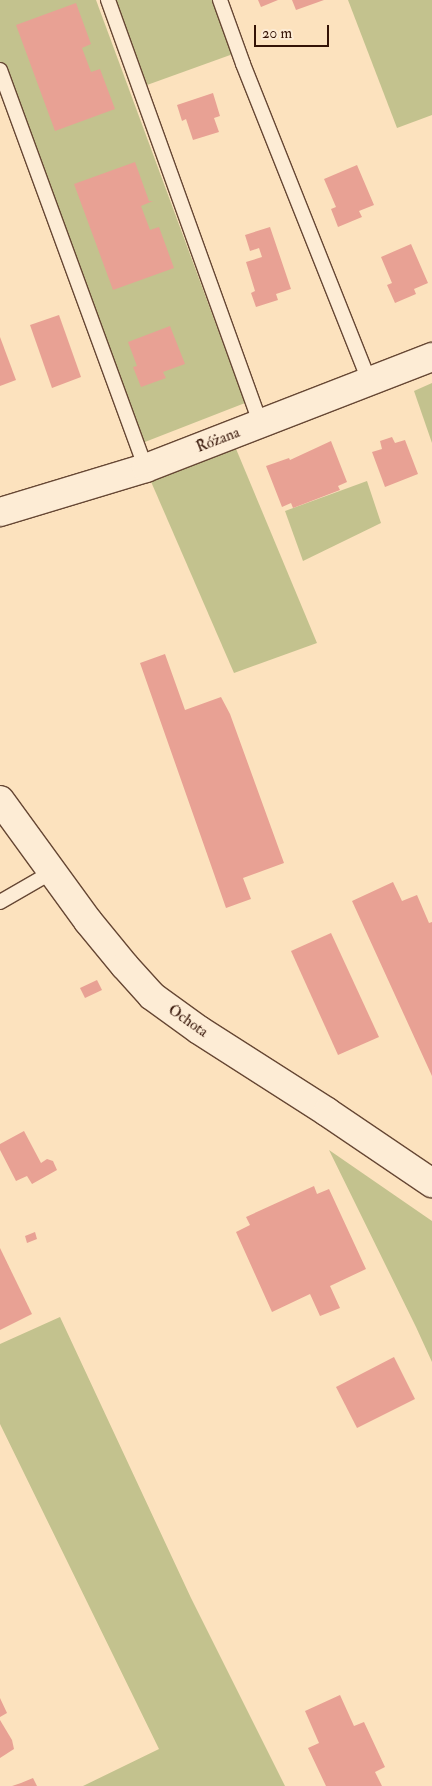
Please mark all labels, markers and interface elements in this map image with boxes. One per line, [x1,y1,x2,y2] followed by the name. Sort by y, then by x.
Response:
[257,15,332,47] scale bar
[262,24,292,43] text: 20 m
[194,424,242,456] street label: Różana
[165,1001,211,1041] street label: Ochota

